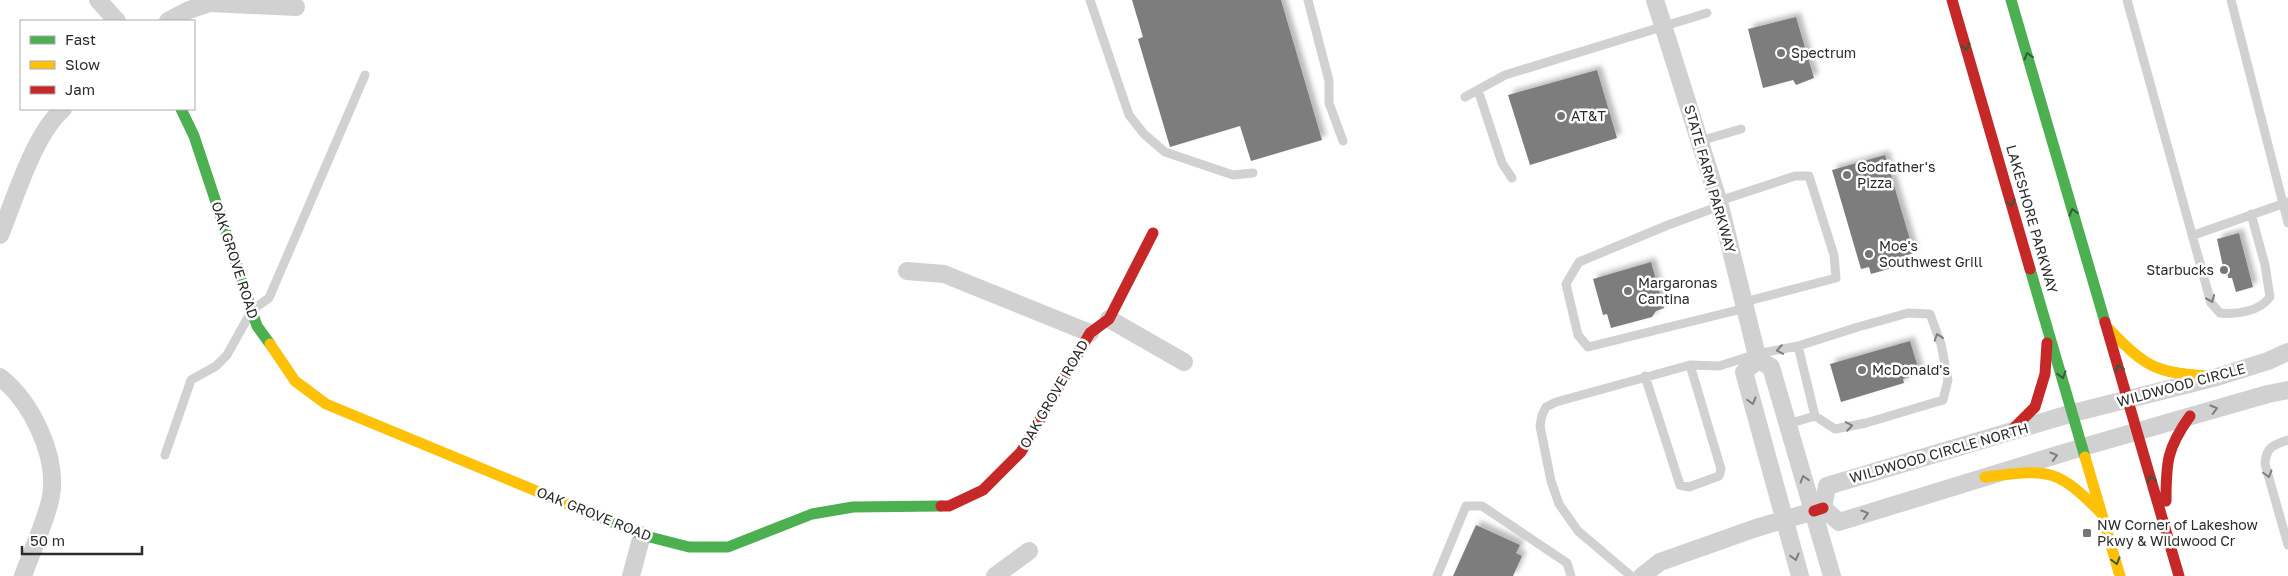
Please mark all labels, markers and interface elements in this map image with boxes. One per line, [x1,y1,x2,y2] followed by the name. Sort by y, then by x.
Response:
[20,20,195,110] legend
[65,30,96,48] text: Fast
[1960,42,1970,50] one-way arrow
[1791,44,1856,61] place label: Spectrum
[1775,47,1787,59] marker: Spectrum
[2023,52,2033,60] one-way arrow
[65,55,100,73] text: Slow
[65,80,95,98] text: Jam
[1681,103,1740,255] street label: STATE FARM PARKWAY
[1571,107,1606,124] place label: AT&T
[1555,110,1567,122] marker: AT&T
[2003,143,2062,295] street label: LAKESHORE PARKWAY
[1857,158,1935,191] place label: Godfather's Pizza
[1841,169,1853,181] marker: Godfather's Pizza
[2006,198,2016,206] one-way arrow
[208,199,262,321] street label: OAK GROVE ROAD
[2069,208,2079,216] one-way arrow
[1879,237,1983,270] place label: Moe's Southwest Grill
[1863,248,1875,260] marker: Moe's Southwest Grill
[2146,261,2214,278] place label: Starbucks
[2218,264,2230,276] marker: Starbucks
[1638,274,1717,307] place label: Margaronas Cantina
[1622,285,1634,297] marker: Margaronas Cantina
[2205,294,2215,303] one-way arrow
[1934,333,1944,342] one-way arrow
[1016,337,1092,451] street label: OAK GROVE ROAD
[1775,344,1784,354] one-way arrow
[2115,359,2247,410] street label: WILDWOOD CIRCLE
[1872,361,1950,378] place label: McDonald's
[1856,364,1868,376] marker: McDonald's
[2115,364,2125,372] one-way arrow
[2057,371,2067,379] one-way arrow
[1746,396,1756,404] one-way arrow
[2210,405,2218,415] one-way arrow
[1847,419,2030,486] street label: WILDWOOD CIRCLE NORTH
[1845,422,1853,432] one-way arrow
[2050,451,2058,461] one-way arrow
[2262,470,2272,478] one-way arrow
[1800,475,1810,483] one-way arrow
[2147,475,2157,483] one-way arrow
[534,483,654,544] street label: OAK GROVE ROAD
[1861,509,1869,519] one-way arrow
[2097,516,2258,549] place label: NW Corner of Lakeshow Pkwy & Wildwood Cr
[22,524,142,556] scale bar
[2081,527,2093,539] marker: NW Corner of Lakeshow Pkwy & Wildwood Cr
[30,531,65,549] text: 50 m
[1789,553,1800,562] one-way arrow
[2110,556,2121,565] one-way arrow

